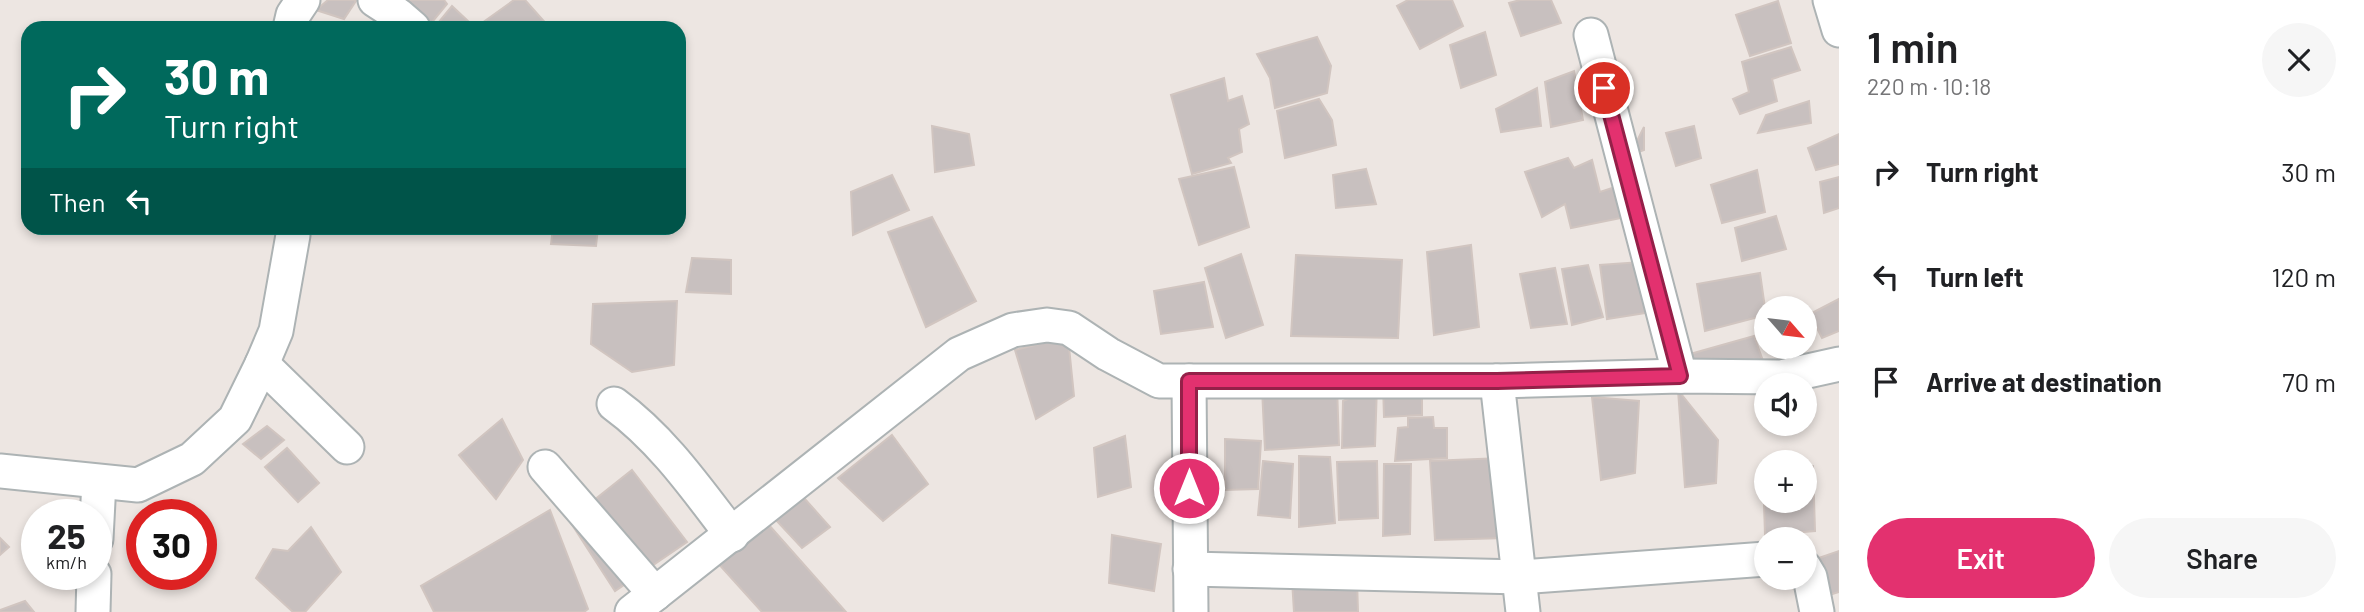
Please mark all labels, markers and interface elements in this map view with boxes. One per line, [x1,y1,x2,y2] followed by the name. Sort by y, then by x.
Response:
[1867,21,1959,71] text: 1 min
[2262,23,2336,97] button: close
[164,46,269,105] text: 30 m
[49,49,140,140] icon: right
[1574,58,1634,118] pin
[1585,69,1623,107] icon: arrive
[1867,72,1991,100] text: 220 m · 10:18
[164,106,299,144] text: Turn right
[1867,153,1905,191] icon: right
[1926,156,2039,187] text: Turn right
[2281,156,2336,187] text: 30 m
[120,182,158,220] icon: left
[49,186,106,217] text: Then
[1867,258,1905,296] icon: left
[1926,261,2024,292] text: Turn left
[2272,261,2336,292] text: 120 m
[1754,296,1816,359] north arrow
[1754,296,1817,590] map controls
[1867,363,1905,401] icon: arrive
[1926,366,2162,397] text: Arrive at destination
[2282,366,2336,397] text: 70 m
[1754,373,1817,436] button: sound
[1754,450,1817,513] button: +
[1152,451,1226,525] position arrow
[126,499,217,590] speed limit sign: 30
[47,514,86,556] text: 25
[1867,518,2095,598] button: Exit
[2109,518,2336,598] button: Share
[1754,527,1817,590] button: −
[46,551,87,573] text: km/h

